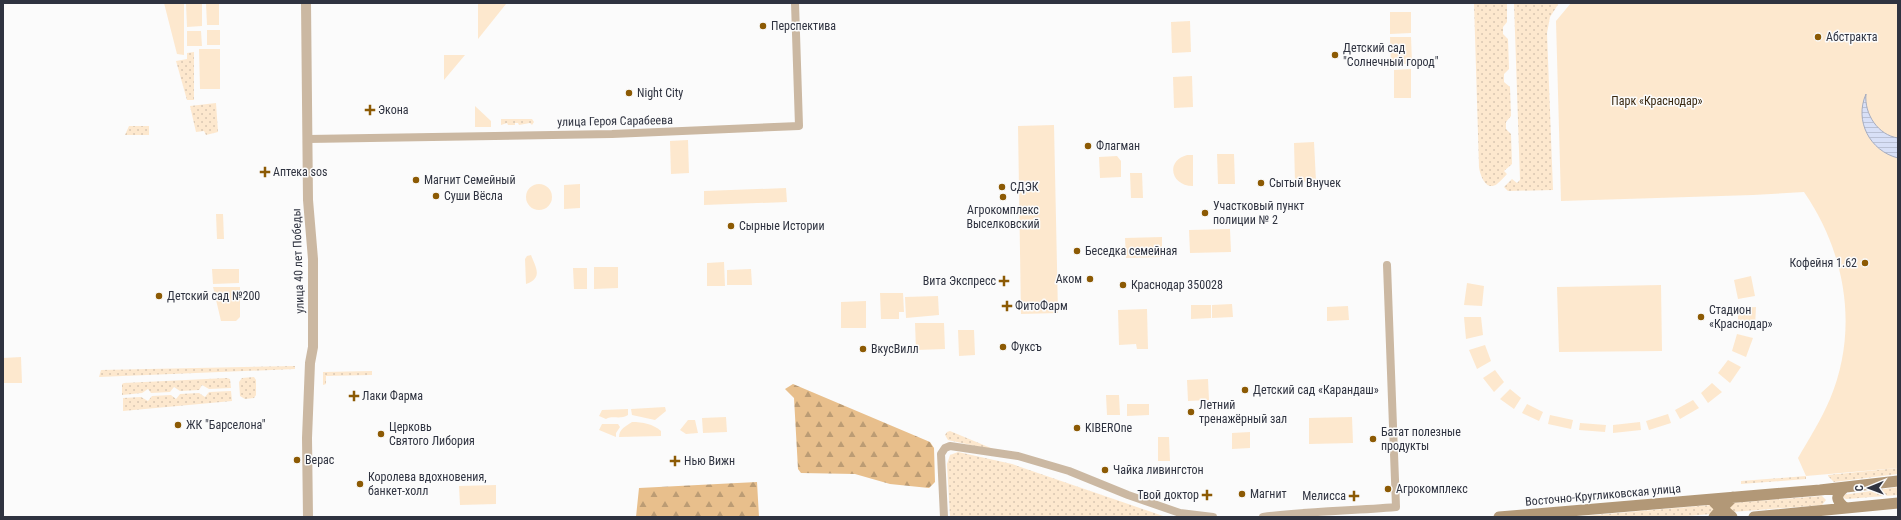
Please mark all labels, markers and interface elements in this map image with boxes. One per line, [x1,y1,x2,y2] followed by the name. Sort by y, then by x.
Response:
[771,19,836,33] place label: Перспектива
[758,21,768,31] marker: Перспектива
[1826,30,1878,44] place label: Абстракта
[1813,32,1823,42] marker: Абстракта
[1343,41,1439,69] place label: Детский сад "Солнечный город"
[1330,50,1340,60] marker: Детский сад "Солнечный город"
[637,86,683,100] place label: Night City
[624,88,634,98] marker: Night City
[1611,94,1703,108] park label: Парк «Краснодар»
[378,103,409,117] place label: Экона
[365,105,375,115] marker: Экона
[557,113,673,129] street label: улица Героя Сарабеева
[1096,139,1140,153] place label: Флагман
[1083,141,1093,151] marker: Флагман
[273,165,328,179] place label: Аптека sos
[260,167,270,177] marker: Аптека sos
[424,173,516,187] place label: Магнит Семейный
[411,175,421,185] marker: Магнит Семейный
[1269,176,1341,190] place label: Сытый Внучек
[1256,178,1266,188] marker: Сытый Внучек
[1010,180,1039,194] place label: СДЭК
[997,182,1007,192] marker: СДЭК
[444,189,503,203] place label: Суши Вёсла
[431,191,441,201] marker: Суши Вёсла
[998,192,1008,202] marker: Агрокомплекс Выселковский
[1213,199,1304,227] place label: Участковый пункт полиции № 2
[966,203,1040,231] place label: Агрокомплекс Выселковский
[289,208,307,314] street label: улица 40 лет Победы
[1200,208,1210,218] marker: Участковый пункт полиции № 2
[739,219,825,233] place label: Сырные Истории
[726,221,736,231] marker: Сырные Истории
[1085,244,1177,258] place label: Беседка семейная
[1072,246,1082,256] marker: Беседка семейная
[1790,256,1857,270] place label: Кофейня 1.62
[1860,258,1870,268] marker: Кофейня 1.62
[1056,272,1082,286] place label: Аком
[923,274,996,288] place label: Вита Экспресс
[1085,274,1095,284] marker: Аком
[999,276,1009,286] marker: Вита Экспресс
[1131,278,1223,292] place label: Краснодар 350028
[1118,280,1128,290] marker: Краснодар 350028
[167,289,260,303] place label: Детский сад №200
[154,291,164,301] marker: Детский сад №200
[1015,299,1068,313] place label: ФитоФарм
[1002,301,1012,311] marker: ФитоФарм
[1709,303,1773,331] place label: Стадион «Краснодар»
[1696,312,1706,322] marker: Стадион «Краснодар»
[1011,340,1042,354] place label: Фуксъ
[871,342,919,356] place label: ВкусВилл
[998,342,1008,352] marker: Фуксъ
[858,344,868,354] marker: ВкусВилл
[1253,383,1379,397] place label: Детский сад «Карандаш»
[1240,385,1250,395] marker: Детский сад «Карандаш»
[362,389,423,403] place label: Лаки Фарма
[349,391,359,401] marker: Лаки Фарма
[1199,398,1287,426] place label: Летний тренажёрный зал
[1186,407,1196,417] marker: Летний тренажёрный зал
[186,418,266,432] place label: ЖК "Барселона"
[173,420,183,430] marker: ЖК "Барселона"
[389,420,475,448] place label: Церковь Святого Либория
[1085,421,1132,435] place label: KIBEROne
[1072,423,1082,433] marker: KIBEROne
[1381,425,1461,453] place label: Батат полезные продукты
[376,429,386,439] marker: Церковь Святого Либория
[1368,434,1378,444] marker: Батат полезные продукты
[305,453,335,467] place label: Верас
[684,454,735,468] place label: Нью Вижн
[292,455,302,465] marker: Верас
[669,455,681,467] marker: Нью Вижн
[1113,463,1204,477] place label: Чайка ливингстон
[1100,465,1110,475] marker: Чайка ливингстон
[1849,468,1889,508] north arrow
[368,470,487,498] place label: Королева вдохновения, банкет-холл
[355,479,365,489] marker: Королева вдохновения, банкет-холл
[1525,481,1682,509] street label: Восточно-Кругликовская улица
[1396,482,1468,496] place label: Агрокомплекс
[1383,484,1393,494] marker: Агрокомплекс
[1853,485,1866,491] text: С
[1250,487,1287,501] place label: Магнит
[1137,488,1199,502] place label: Твой доктор
[1237,489,1247,499] marker: Магнит
[1302,489,1346,503] place label: Мелисса
[1202,490,1212,500] marker: Твой доктор
[1349,491,1359,501] marker: Мелисса

